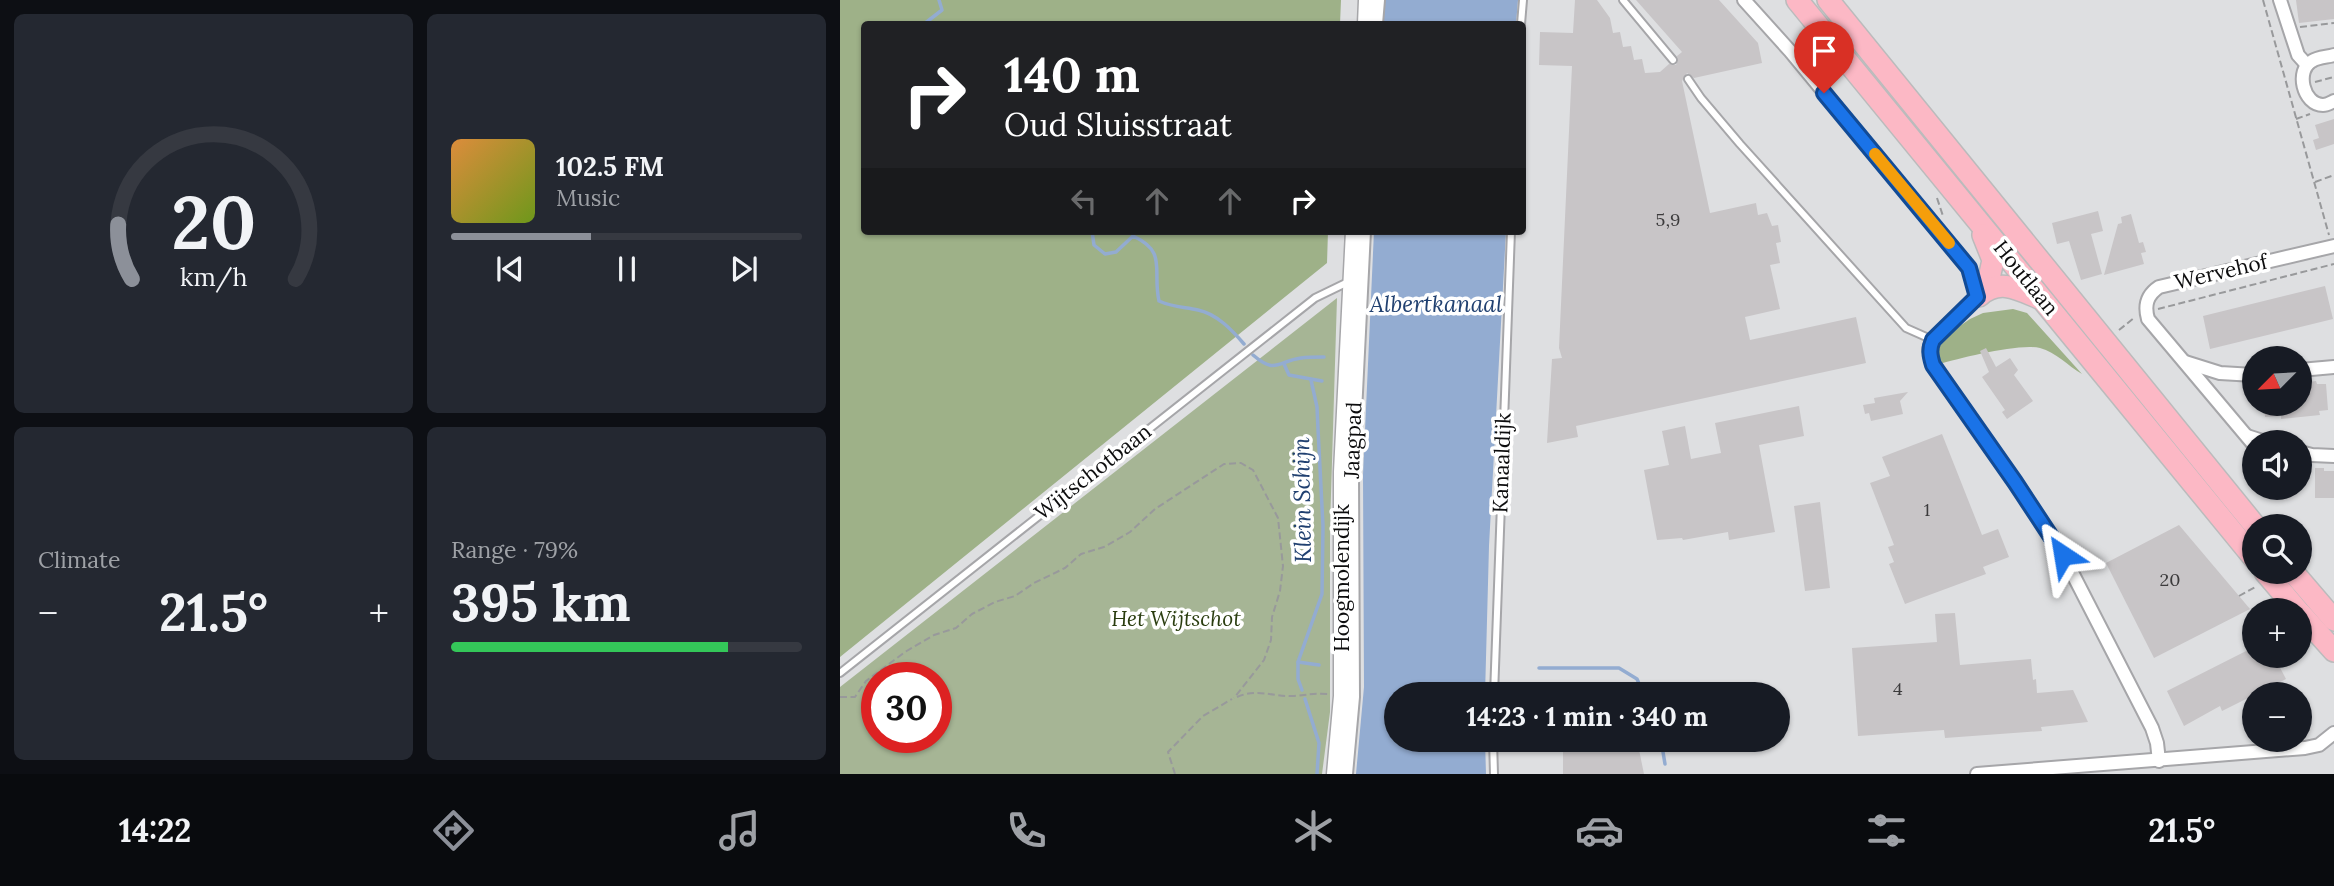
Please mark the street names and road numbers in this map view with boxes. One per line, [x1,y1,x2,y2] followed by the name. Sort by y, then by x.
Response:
[1988,235,2065,321] street label: Houtlaan
[2172,247,2272,295] street label: Wervehof
[1338,401,1367,480] street label: Jaagpad
[1486,412,1517,514] street label: Kanaaldijk
[1029,417,1157,526] street label: Wijtschotbaan
[1328,503,1355,652] street label: Hoogmolendijk

